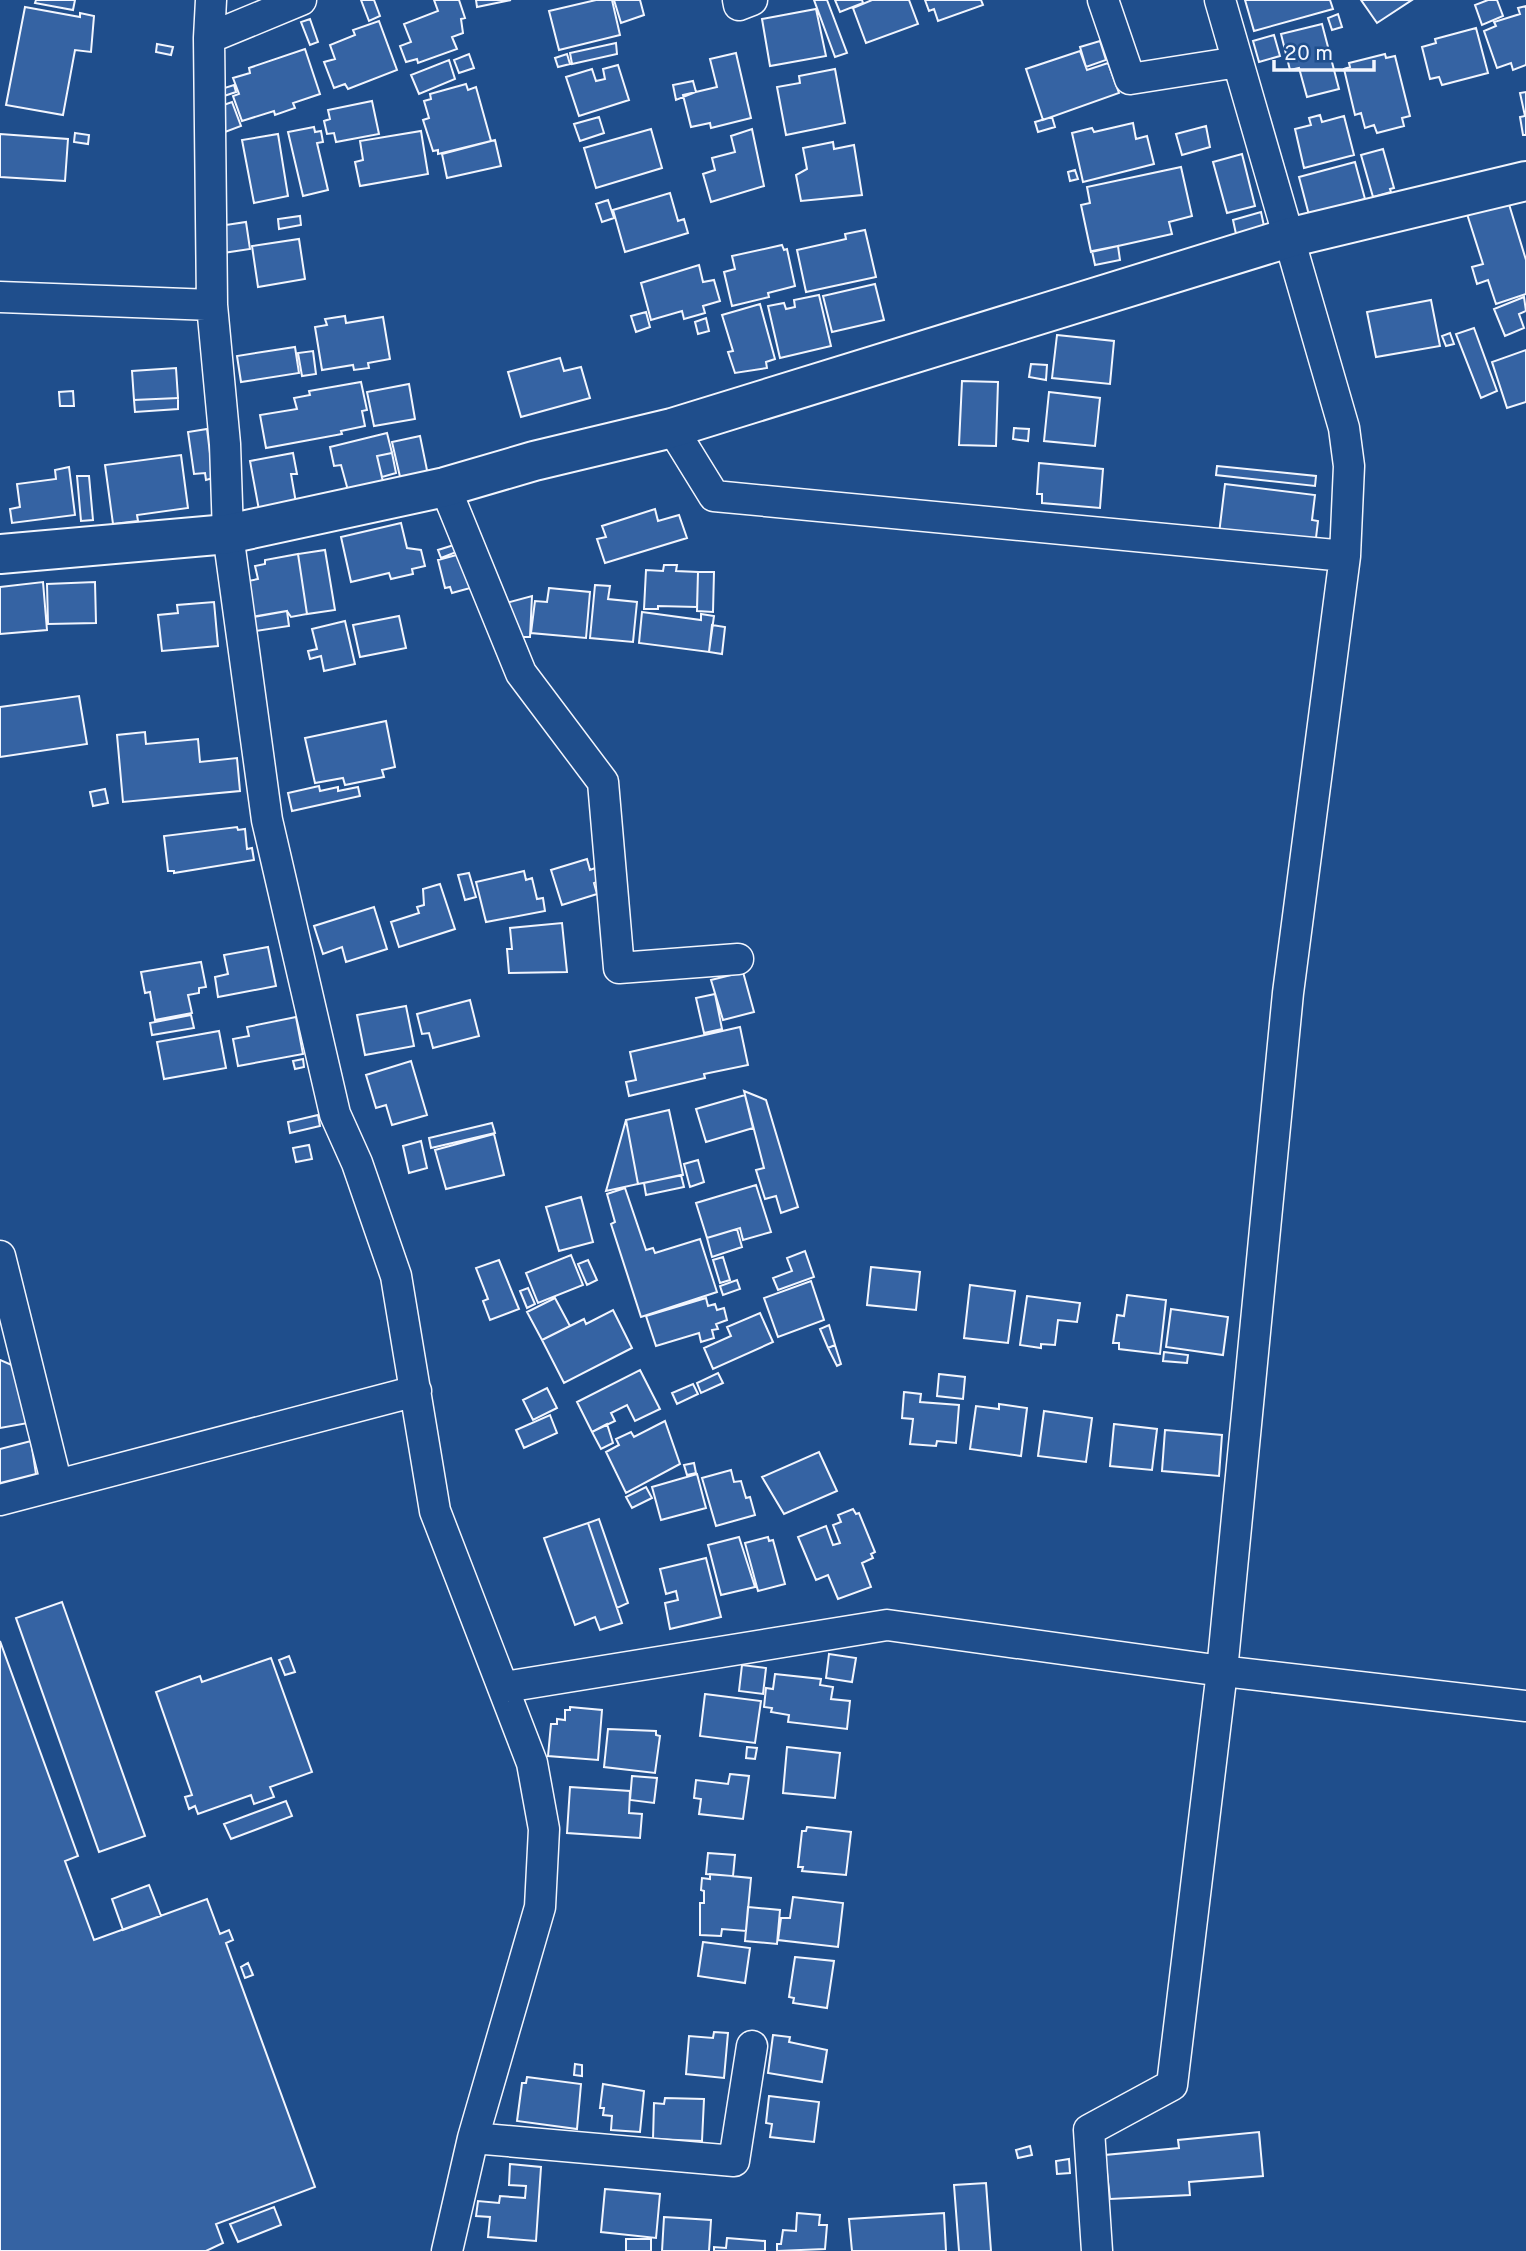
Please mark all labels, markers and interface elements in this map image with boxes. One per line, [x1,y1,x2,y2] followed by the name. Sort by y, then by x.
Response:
[1274,28,1374,72] scale bar
[1284,41,1333,68] text: 20 m

